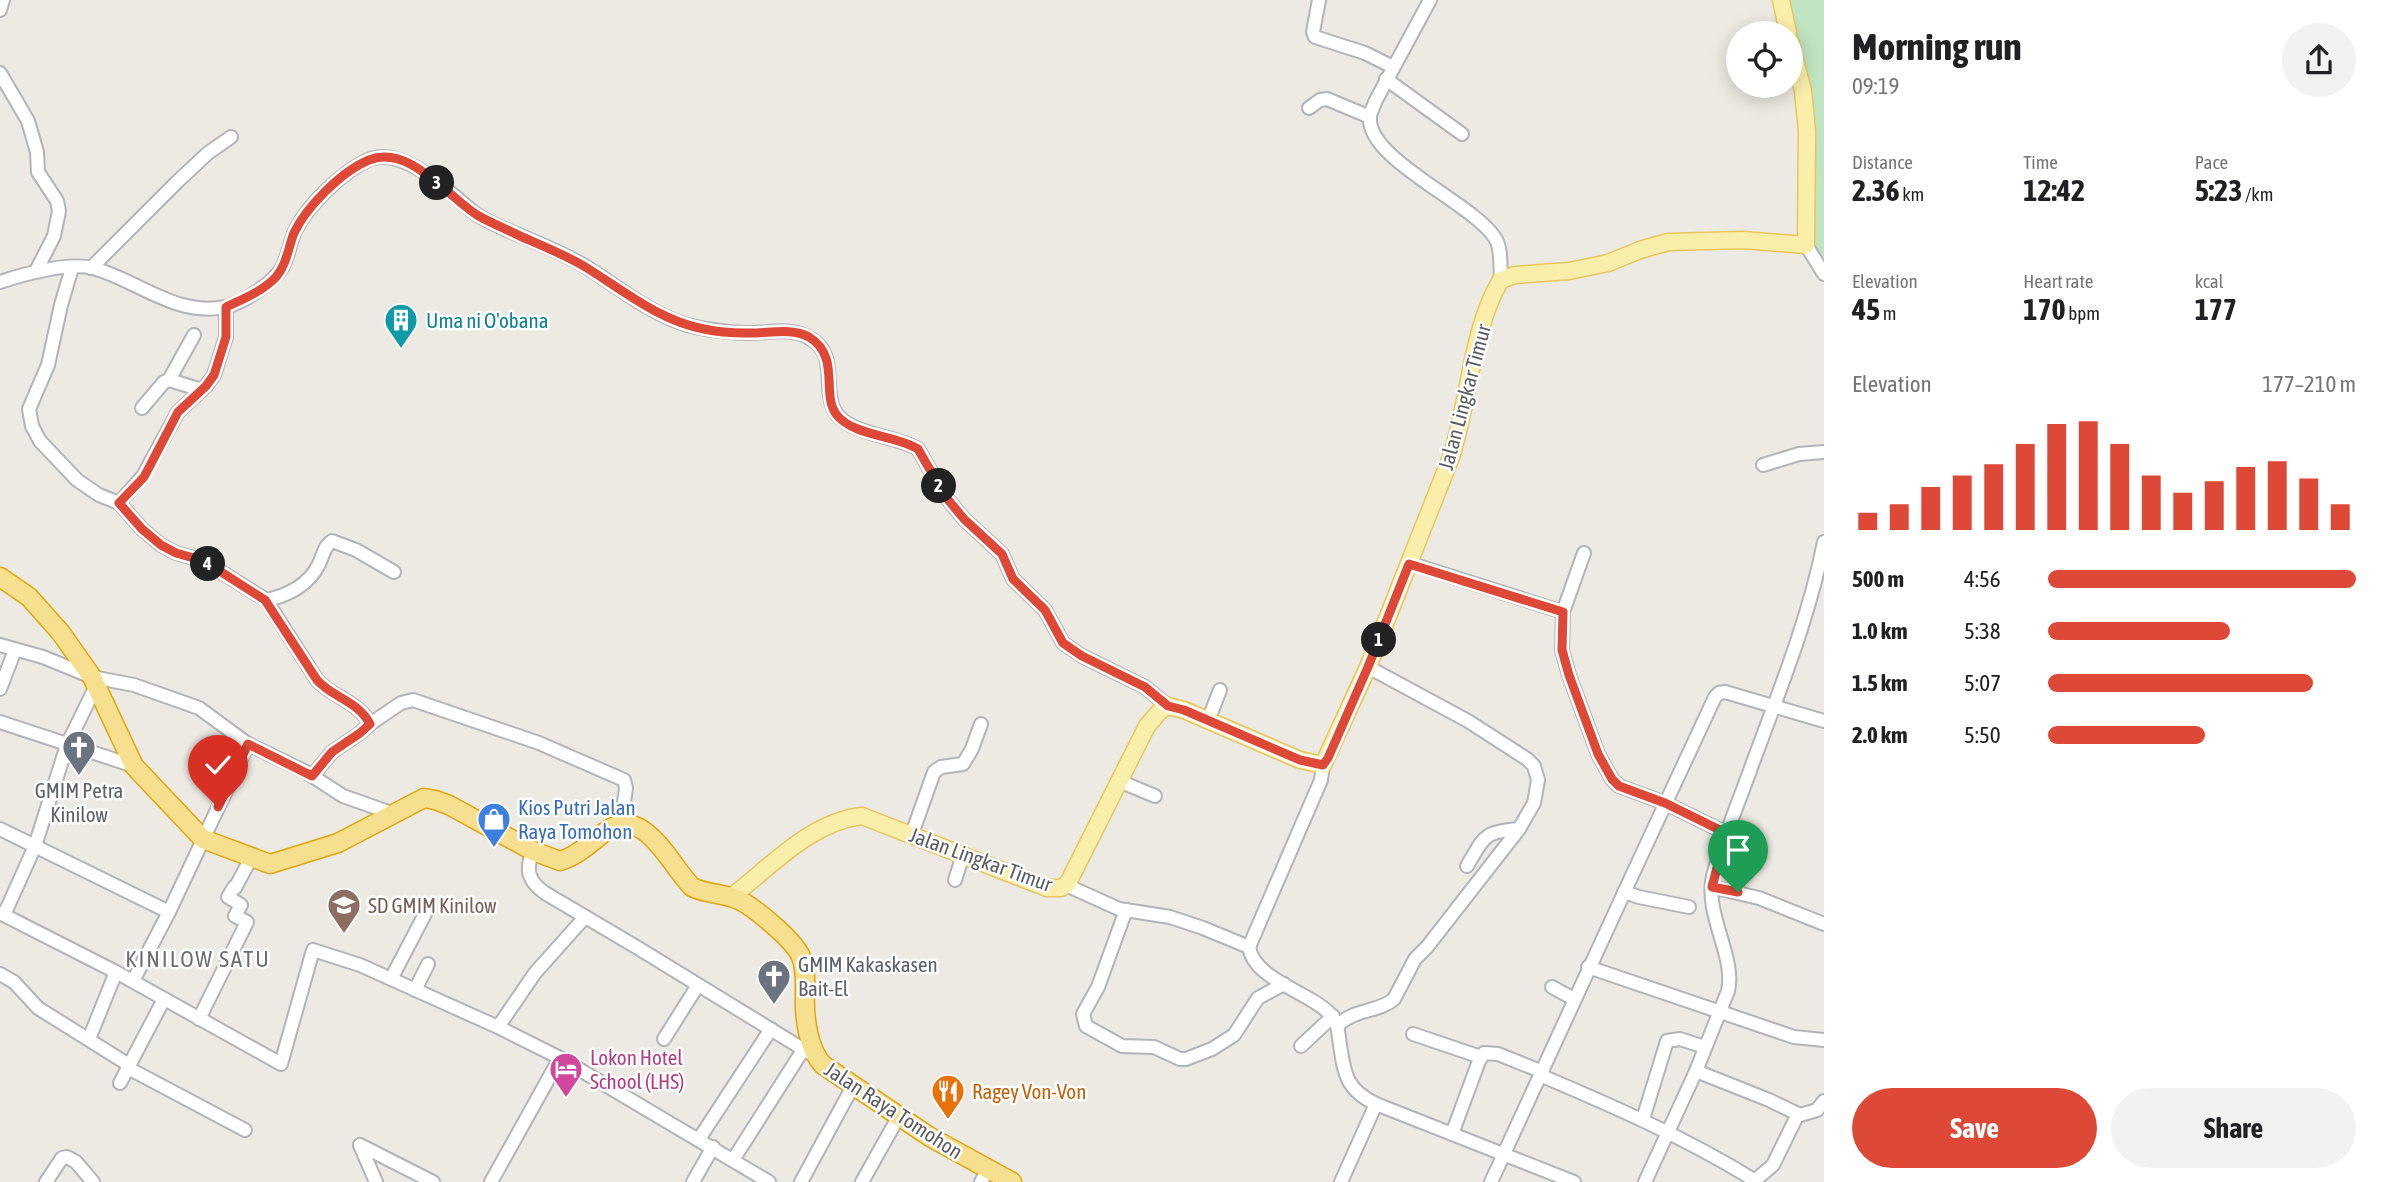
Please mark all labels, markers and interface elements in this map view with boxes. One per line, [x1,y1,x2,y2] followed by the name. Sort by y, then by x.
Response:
[1726,21,1803,98] map controls
[1726,21,1803,98] button: locate
[2282,23,2356,97] button: share
[1852,25,2022,68] text: Morning run
[1852,73,1899,99] text: 09:19
[1852,151,1913,173] text: Distance
[2023,151,2058,173] text: Time
[2195,151,2228,173] text: Pace
[420,166,454,200] pin: 3
[432,171,441,193] text: 3
[1852,173,1900,207] text: 2.36
[2023,173,2085,207] text: 12:42
[2195,173,2242,207] text: 5:23
[1900,183,1924,205] text: km
[2242,183,2273,205] text: /km
[1852,270,1918,292] text: Elevation
[2023,270,2093,292] text: Heart rate
[2195,270,2224,292] text: kcal
[1852,292,1880,326] text: 45
[2023,292,2066,326] text: 170
[2195,292,2237,326] text: 177
[382,301,420,350] building icon: Uma ni O'obana
[1880,302,1897,324] text: m
[2066,302,2100,324] text: bpm
[426,308,548,332] place label: Uma ni O'obana
[1433,321,1495,473] street label: Jalan Lingkar Timur
[1852,371,1932,397] text: Elevation
[2262,371,2356,397] text: 177–210 m
[922,468,956,504] pin: 2
[934,474,943,496] text: 2
[190,546,226,582] pin: 4
[203,552,212,574] text: 4
[1852,566,1904,592] text: 500 m
[1964,566,2001,592] text: 4:56
[1852,618,1908,644] text: 1.0 km
[1964,618,2001,644] text: 5:38
[1362,622,1396,658] pin: 1
[1374,628,1383,650] text: 1
[1852,670,1908,696] text: 1.5 km
[1964,670,2001,696] text: 5:07
[1852,722,1908,748] text: 2.0 km
[1964,722,2001,748] text: 5:50
[60,728,98,777] church icon: GMIM Petra Kinilow
[188,735,248,807] pin
[199,746,237,784] icon: check
[35,778,123,826] place label: GMIM Petra Kinilow
[518,795,636,843] place label: Kios Putri Jalan Raya Tomohon
[475,800,513,849] shop icon: Kios Putri Jalan Raya Tomohon
[1708,820,1768,892] pin
[906,822,1056,896] street label: Jalan Lingkar Timur
[1719,831,1757,869] icon: arrive
[325,886,363,935] school or university icon: SD GMIM Kinilow
[368,893,497,917] place label: SD GMIM Kinilow
[125,946,271,972] district label: KINILOW SATU
[798,952,938,1000] place label: GMIM Kakaskasen Bait-El
[755,957,793,1006] church icon: GMIM Kakaskasen Bait-El
[590,1045,684,1093] place label: Lokon Hotel School (LHS)
[547,1050,585,1099] hotel icon: Lokon Hotel School (LHS)
[821,1057,967,1163] street label: Jalan Raya Tomohon
[929,1072,967,1121] restaurant icon: Ragey Von-Von
[972,1079,1086,1103] place label: Ragey Von-Von
[1852,1088,2097,1168] button: Save
[2111,1088,2356,1168] button: Share

